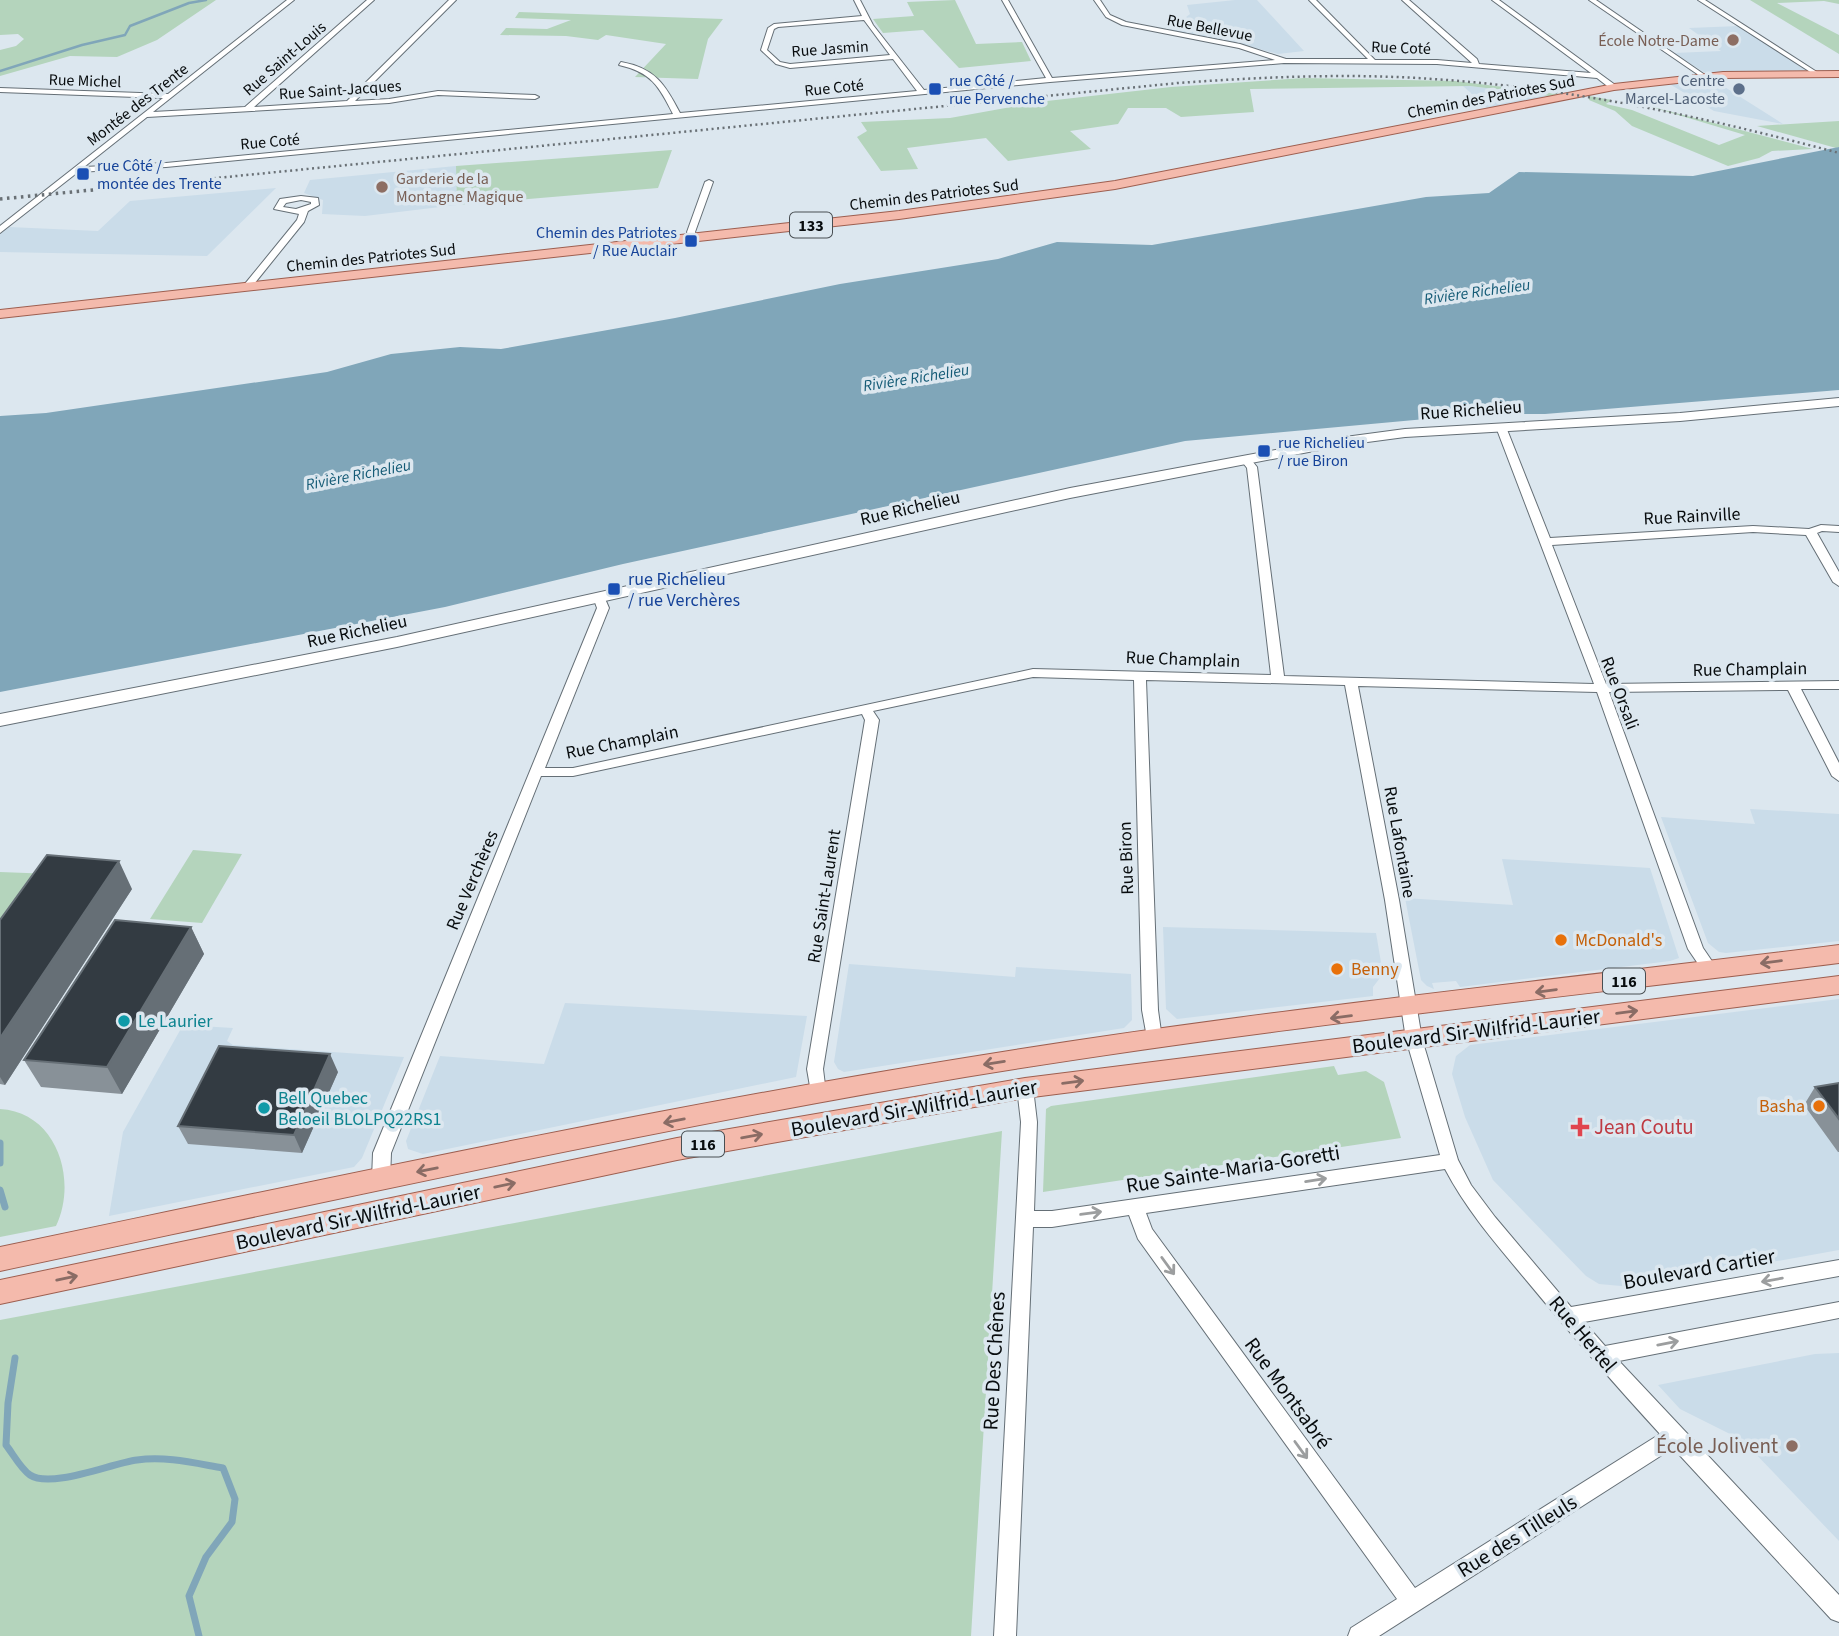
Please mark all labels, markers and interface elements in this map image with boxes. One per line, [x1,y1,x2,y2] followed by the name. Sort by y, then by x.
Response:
[1165,9,1254,47] street label: Rue Bellevue
[238,16,331,101] street label: Rue Saint-Louis
[1598,30,1719,52] place label: École Notre-Dame
[1725,32,1741,48] marker: École Notre-Dame
[791,35,869,63] street label: Rue Jasmin
[1371,36,1431,60] street label: Rue Coté
[82,58,193,151] street label: Montée des Trente
[48,69,122,93] street label: Rue Michel
[949,70,1045,110] place label: rue Côté / rue Pervenche
[1405,70,1577,124] street label: Chemin des Patriotes Sud
[1625,70,1725,110] place label: Centre Marcel-Lacoste
[803,74,865,102] street label: Rue Coté
[278,75,402,105] street label: Rue Saint-Jacques
[927,81,943,97] marker: rue Côté / rue Pervenche
[1731,81,1747,97] marker: Centre Marcel-Lacoste
[239,128,301,156] street label: Rue Coté
[97,155,222,195] place label: rue Côté / montée des Trente
[75,166,91,182] marker: rue Côté / montée des Trente
[396,168,523,208] place label: Garderie de la Montagne Magique
[848,174,1020,216] street label: Chemin des Patriotes Sud
[374,179,390,195] marker: Garderie de la Montagne Magique
[790,213,832,238] road number: 133
[536,222,677,262] place label: Chemin des Patriotes / Rue Auclair
[683,233,699,249] marker: Chemin des Patriotes / Rue Auclair
[285,238,457,278] street label: Chemin des Patriotes Sud
[1423,274,1532,310] water label: Rivière Richelieu
[862,359,971,397] water label: Rivière Richelieu
[1419,394,1523,427] street label: Rue Richelieu
[1278,432,1365,472] place label: rue Richelieu / rue Biron
[1256,443,1272,459] marker: rue Richelieu / rue Biron
[304,454,413,496] water label: Rivière Richelieu
[858,485,963,532] street label: Rue Richelieu
[1643,501,1741,532] street label: Rue Rainville
[628,567,740,613] place label: rue Richelieu / rue Verchères
[606,581,622,597] marker: rue Richelieu / rue Verchères
[305,609,410,654] street label: Rue Richelieu
[1125,645,1241,674] street label: Rue Champlain
[1594,653,1645,733] street label: Rue Orsali
[1693,656,1807,683] street label: Rue Champlain
[563,719,681,766] street label: Rue Champlain
[1377,784,1422,900] street label: Rue Lafontaine
[1113,821,1140,895] street label: Rue Biron
[440,827,505,934] street label: Rue Verchères
[802,827,847,965] street label: Rue Saint-Laurent
[1575,928,1662,953] place label: McDonald's
[1553,932,1569,948] marker: McDonald's
[1760,956,1783,969] one-way arrow
[1351,957,1399,982] place label: Benny
[1329,961,1345,977] marker: Benny
[1603,968,1645,993] road number: 116
[1535,985,1557,998] one-way arrow
[1350,1001,1602,1061] street label: Boulevard Sir-Wilfrid-Laurier
[1615,1005,1638,1018] one-way arrow
[138,1009,213,1034] place label: Le Laurier
[1330,1010,1353,1023] one-way arrow
[116,1013,132,1029] marker: Le Laurier
[983,1057,1006,1070] one-way arrow
[788,1071,1040,1144] street label: Boulevard Sir-Wilfrid-Laurier
[1061,1076,1084,1089] one-way arrow
[278,1086,442,1132] place label: Bell Quebec Beloeil BLOLPQ22RS1
[1759,1094,1805,1119] place label: Basha
[1811,1098,1827,1114] marker: Basha
[256,1100,272,1116] marker: Bell Quebec Beloeil BLOLPQ22RS1
[1594,1112,1694,1142] place label: Jean Coutu
[663,1115,686,1129] one-way arrow
[1572,1119,1588,1135] marker: Jean Coutu
[740,1129,763,1142] one-way arrow
[682,1132,724,1156] road number: 116
[1124,1137,1342,1201] street label: Rue Sainte-Maria-Goretti
[416,1164,439,1177] one-way arrow
[1304,1173,1327,1186] one-way arrow
[233,1176,484,1258] street label: Boulevard Sir-Wilfrid-Laurier
[493,1178,516,1192] one-way arrow
[1079,1206,1102,1219] one-way arrow
[1621,1241,1778,1297] street label: Boulevard Cartier
[1161,1256,1175,1275] one-way arrow
[55,1271,78,1285] one-way arrow
[1761,1273,1784,1287] one-way arrow
[1542,1289,1624,1379] street label: Rue Hertel
[975,1291,1013,1431] street label: Rue Des Chênes
[1237,1331,1339,1455] street label: Rue Montsabré
[1656,1336,1679,1350] one-way arrow
[1656,1431,1778,1461] place label: École Jolivent
[1784,1438,1800,1454] marker: École Jolivent
[1294,1440,1309,1459] one-way arrow
[1451,1487,1583,1585] street label: Rue des Tilleuls

